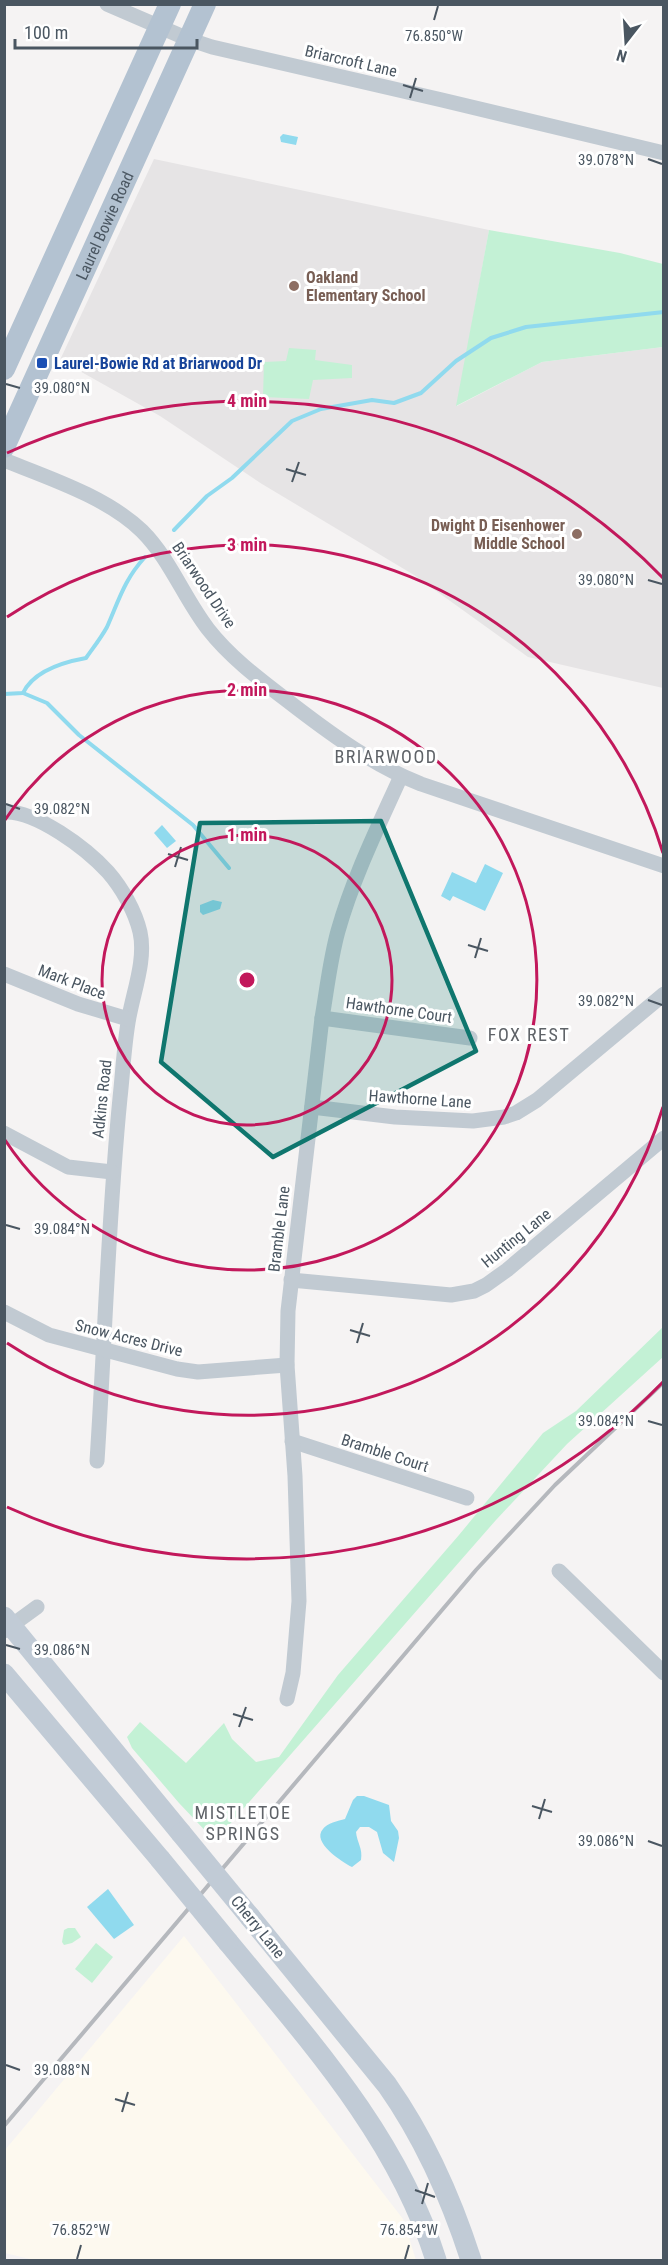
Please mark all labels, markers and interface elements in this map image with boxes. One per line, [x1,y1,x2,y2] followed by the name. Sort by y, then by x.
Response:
[15,12,196,50] scale bar
[596,12,656,72] north arrow
[24,22,68,43] text: 100 m
[405,27,464,45] text: 76.850°W
[303,41,399,81] street label: Briarcroft Lane
[614,45,629,66] text: N
[578,151,634,169] text: 39.078°N
[72,169,137,283] street label: Laurel Bowie Road
[306,268,425,305] place label: Oakland Elementary School
[287,279,301,293] marker: Oakland Elementary School
[54,354,262,373] place label: Laurel-Bowie Rd at Briarwood Dr
[35,356,49,370] marker: Laurel-Bowie Rd at Briarwood Dr
[34,379,90,397] text: 39.080°N
[227,390,267,411] text: 4 min
[431,516,565,553] place label: Dwight D Eisenhower Middle School
[570,527,584,541] marker: Dwight D Eisenhower Middle School
[227,534,267,555] text: 3 min
[168,538,240,632] street label: Briarwood Drive
[578,571,634,589] text: 39.080°N
[227,679,267,700] text: 2 min
[334,746,438,767] district label: BRIARWOOD
[34,800,90,818] text: 39.082°N
[227,824,267,845] text: 1 min
[36,960,108,1004] street label: Mark Place
[237,970,257,990] centre of rings
[578,992,634,1010] text: 39.082°N
[345,993,454,1027] street label: Hawthorne Court
[488,1024,570,1045] district label: FOX REST
[88,1059,116,1139] street label: Adkins Road
[368,1086,472,1112] street label: Hawthorne Lane
[264,1185,294,1273] street label: Bramble Lane
[478,1204,554,1272] street label: Hunting Lane
[34,1220,90,1238] text: 39.084°N
[73,1315,185,1361] street label: Snow Acres Drive
[578,1412,634,1430] text: 39.084°N
[339,1430,431,1476] street label: Bramble Court
[34,1641,90,1659] text: 39.086°N
[195,1802,291,1844] district label: MISTLETOE SPRINGS
[578,1832,634,1850] text: 39.086°N
[227,1892,289,1962] street label: Cherry Lane
[34,2061,90,2079] text: 39.088°N
[52,2221,111,2239] text: 76.852°W
[380,2221,439,2239] text: 76.854°W

